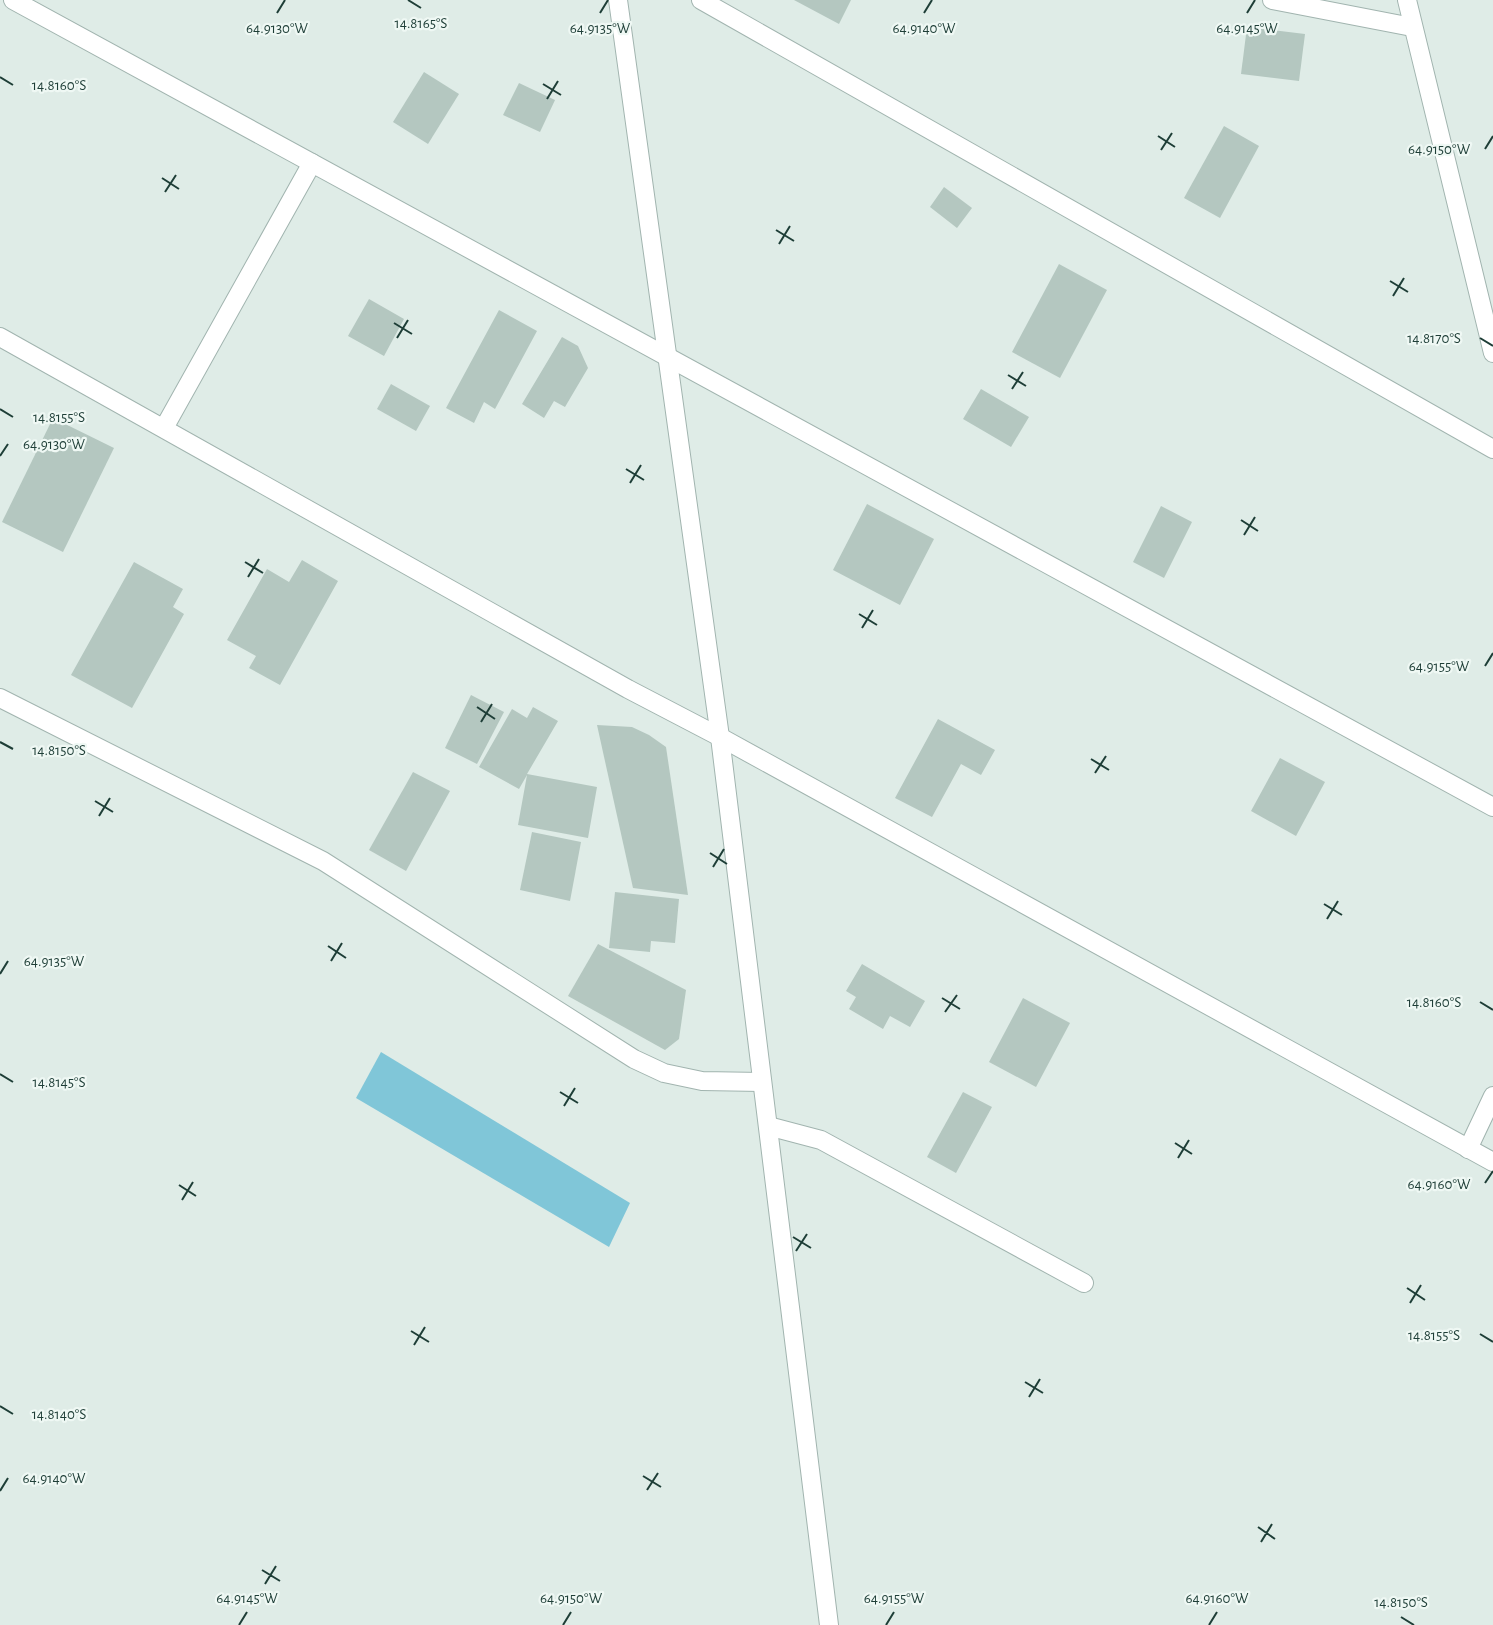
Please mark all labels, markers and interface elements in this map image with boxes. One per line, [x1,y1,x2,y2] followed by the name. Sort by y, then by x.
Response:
[395,16,447,31] text: 14.8165°S
[246,21,309,36] text: 64.9130°W
[570,21,631,36] text: 64.9135°W
[892,21,956,36] text: 64.9140°W
[1216,21,1278,36] text: 64.9145°W
[32,78,86,93] text: 14.8160°S
[1408,142,1471,157] text: 64.9150°W
[1407,331,1461,346] text: 14.8170°S
[33,410,85,425] text: 14.8155°S
[23,437,86,452] text: 64.9130°W
[1409,659,1470,674] text: 64.9155°W
[32,743,86,758] text: 14.8150°S
[24,954,85,969] text: 64.9135°W
[1407,995,1461,1010] text: 14.8160°S
[32,1075,86,1090] text: 14.8145°S
[1408,1177,1471,1192] text: 64.9160°W
[1408,1328,1460,1343] text: 14.8155°S
[32,1407,86,1422] text: 14.8140°S
[22,1471,86,1486] text: 64.9140°W
[216,1591,278,1606] text: 64.9145°W
[540,1591,603,1606] text: 64.9150°W
[864,1591,925,1606] text: 64.9155°W
[1186,1591,1249,1606] text: 64.9160°W
[1374,1595,1428,1610] text: 14.8150°S

